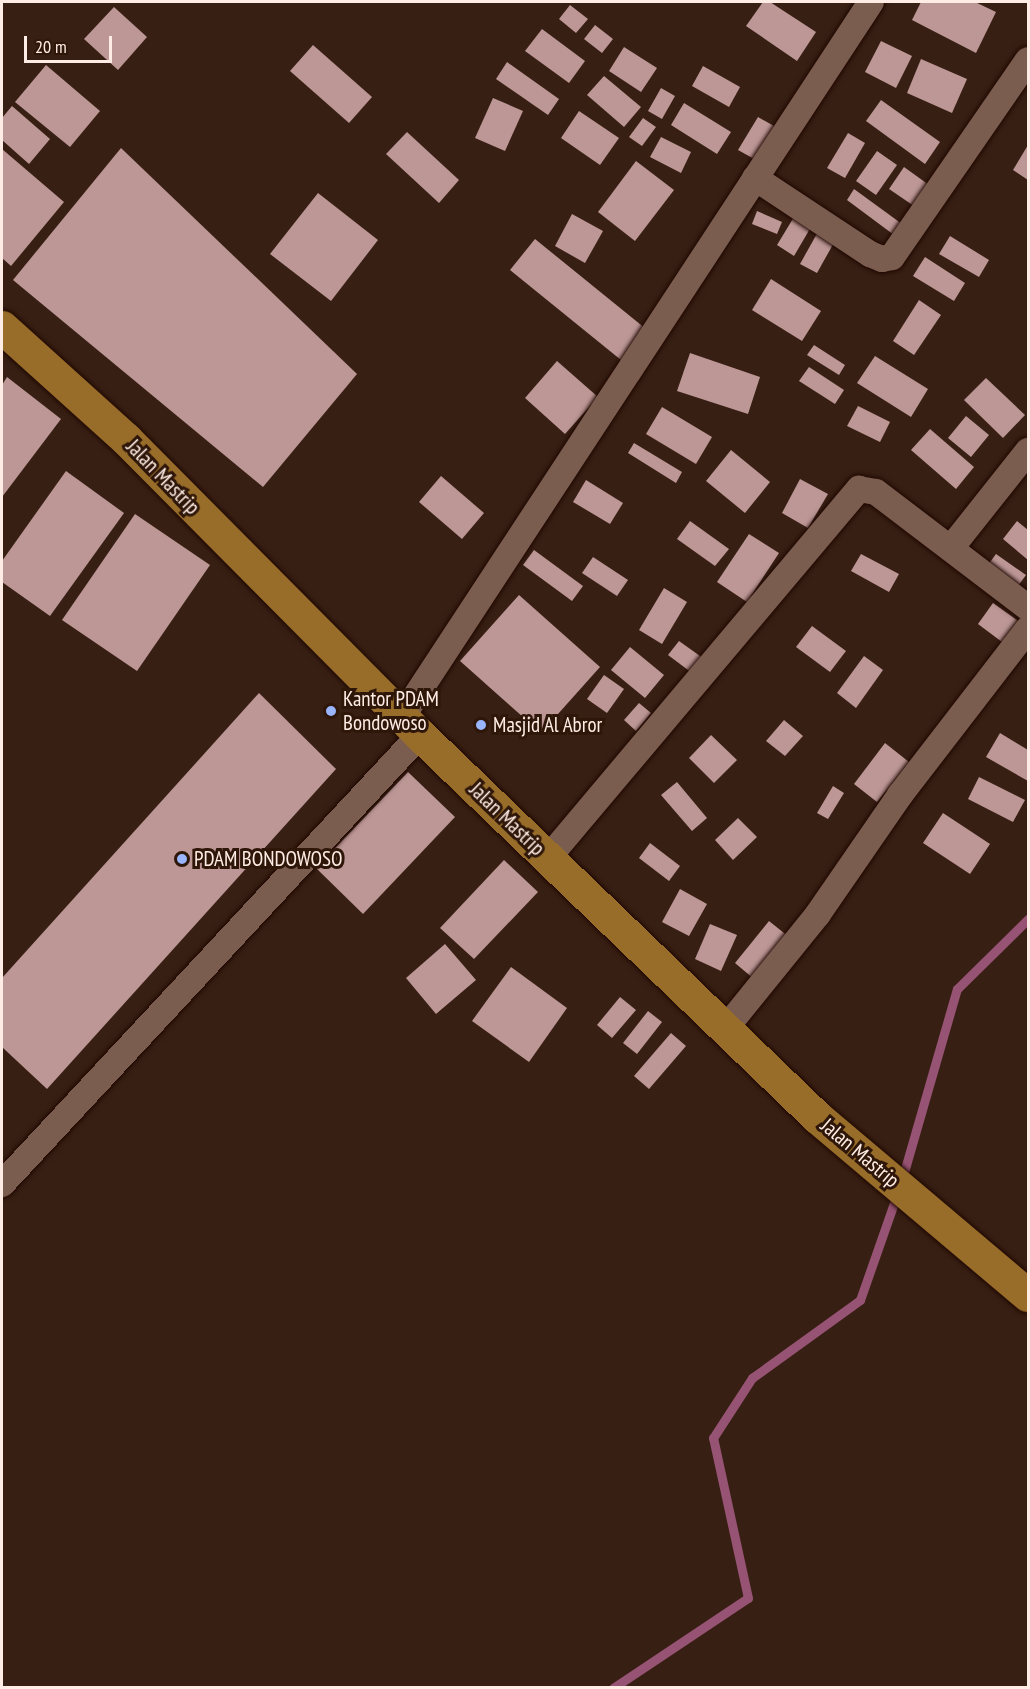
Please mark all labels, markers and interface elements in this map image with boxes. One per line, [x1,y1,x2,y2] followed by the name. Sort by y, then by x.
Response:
[27,24,116,62] scale bar
[35,35,67,58] text: 20 m
[121,434,205,520] street label: Jalan Mastrip
[343,686,439,736] place label: Kantor PDAM Bondowoso
[324,704,338,718] marker: Kantor PDAM Bondowoso
[493,712,603,738] place label: Masjid Al Abror
[474,718,488,732] marker: Masjid Al Abror
[464,777,550,861] street label: Jalan Mastrip
[194,846,343,872] place label: PDAM BONDOWOSO
[175,852,189,866] marker: PDAM BONDOWOSO
[816,1113,904,1193] street label: Jalan Mastrip

